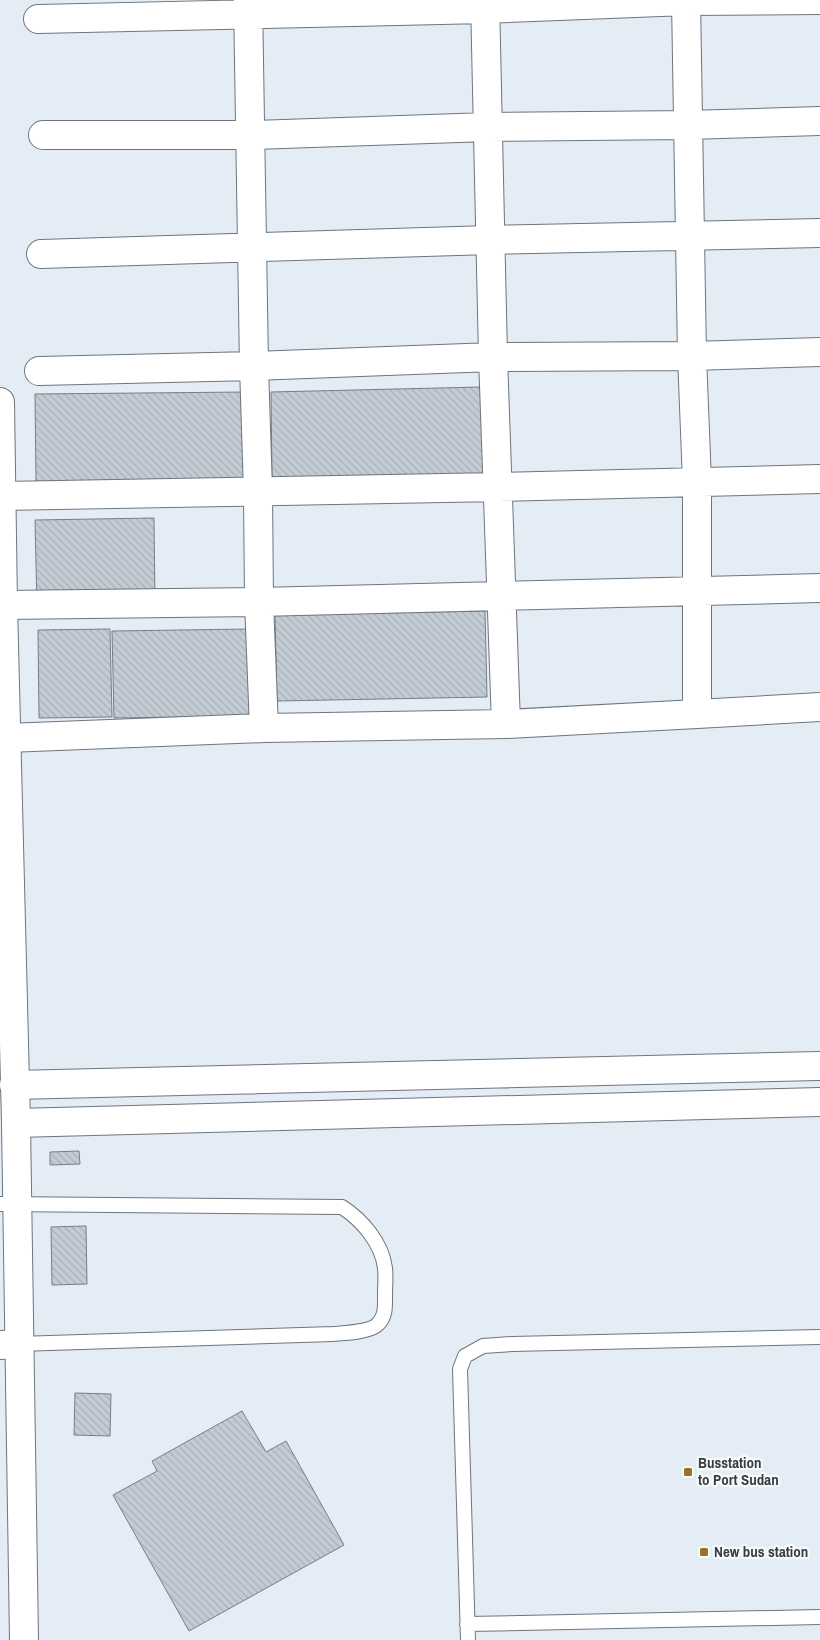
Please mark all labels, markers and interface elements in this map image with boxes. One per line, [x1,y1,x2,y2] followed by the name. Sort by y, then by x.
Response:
[698,1452,779,1490] place label: Busstation to Port Sudan
[682,1466,694,1478] marker: Busstation to Port Sudan
[714,1541,808,1562] place label: New bus station
[698,1546,710,1558] marker: New bus station

